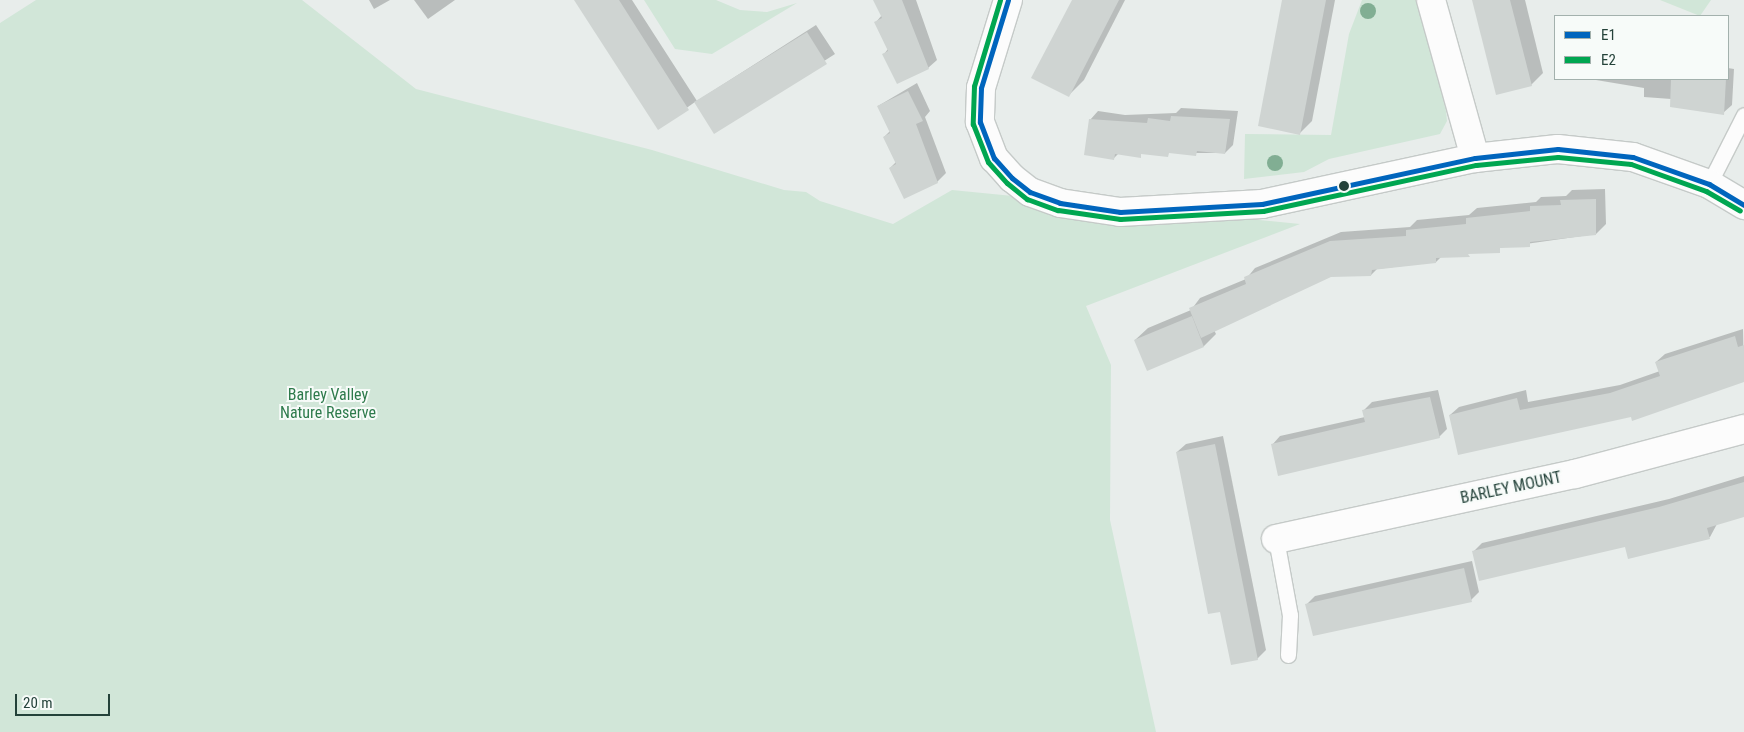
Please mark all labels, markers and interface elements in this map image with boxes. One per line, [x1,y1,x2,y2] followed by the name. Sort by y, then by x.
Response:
[1554,15,1729,80] legend
[1601,26,1616,44] text: E1
[1601,51,1616,69] text: E2
[1339,181,1349,191] unlabelled marker
[280,385,376,423] park label: Barley Valley Nature Reserve
[1459,468,1563,508] street label: BARLEY MOUNT
[18,684,112,716] scale bar
[23,694,53,712] text: 20 m

